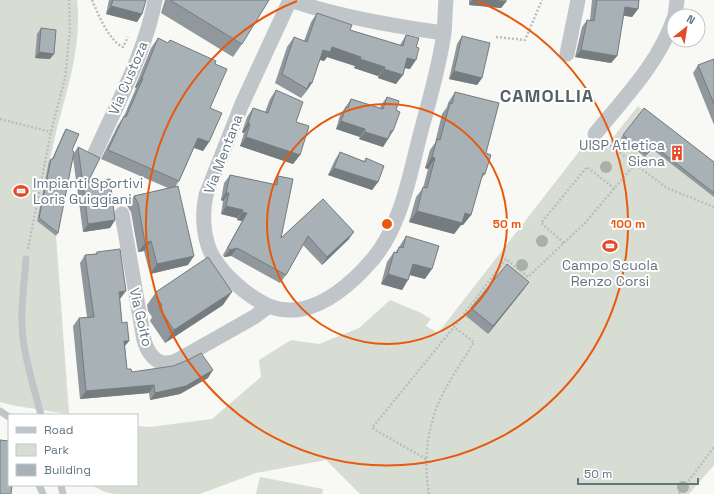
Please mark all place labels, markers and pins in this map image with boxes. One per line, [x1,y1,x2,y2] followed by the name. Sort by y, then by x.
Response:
[579,136,665,170] place label: UISP Atletica Siena
[668,144,686,162] building icon: UISP Atletica Siena
[33,174,143,208] place label: Impianti Sportivi Loris Guiggiani
[12,182,30,200] sports icon: Impianti Sportivi Loris Guiggiani
[380,217,394,231] centre of rings
[601,237,619,255] sports icon: Campo Scuola Renzo Corsi
[562,256,658,290] place label: Campo Scuola Renzo Corsi

